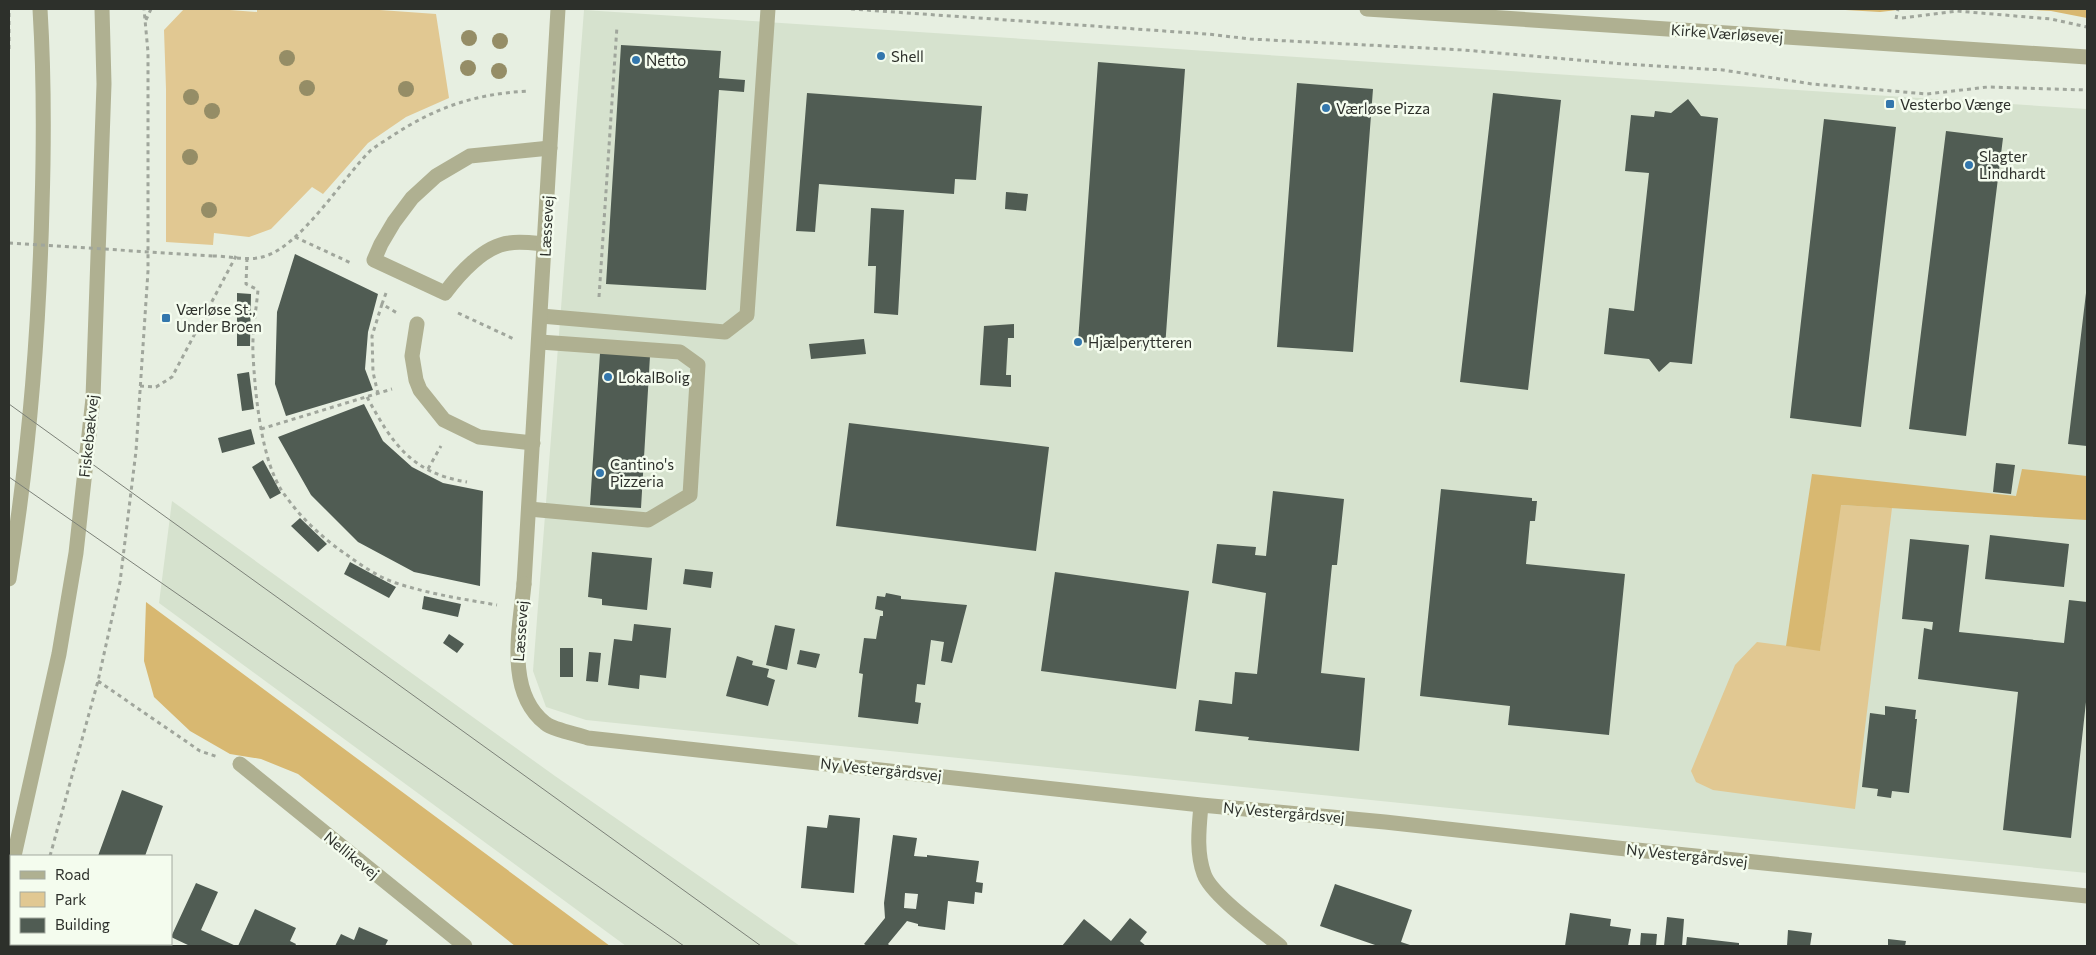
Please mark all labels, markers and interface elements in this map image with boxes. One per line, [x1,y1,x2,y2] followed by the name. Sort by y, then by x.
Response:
[1670,20,1784,46] street label: Kirke Værløsevej
[891,47,924,65] place label: Shell
[875,50,887,62] marker: Shell
[646,51,686,69] place label: Netto
[630,54,642,66] marker: Netto
[1900,95,2011,113] place label: Vesterbo Vænge
[1884,98,1896,110] marker: Vesterbo Vænge
[1336,99,1430,117] place label: Værløse Pizza
[1320,102,1332,114] marker: Værløse Pizza
[1979,147,2046,182] place label: Slagter Lindhardt
[1963,159,1975,171] marker: Slagter Lindhardt
[535,195,557,257] street label: Læssevej
[176,300,262,335] place label: Værløse St., Under Broen
[160,312,172,324] marker: Værløse St., Under Broen
[1088,333,1192,351] place label: Hjælperytteren
[1072,336,1084,348] marker: Hjælperytteren
[618,368,690,386] place label: LokalBolig
[602,371,614,383] marker: LokalBolig
[75,394,101,478] street label: Fiskebækvej
[610,455,674,490] place label: Cantino's Pizzeria
[594,467,606,479] marker: Cantino's Pizzeria
[509,600,531,662] street label: Læssevej
[819,754,943,784] street label: Ny Vestergårdsvej
[1223,798,1345,826] street label: Ny Vestergårdsvej
[321,827,383,883] street label: Nellikevej
[1625,840,1749,870] street label: Ny Vestergårdsvej
[10,855,172,945] legend
[55,865,90,883] text: Road
[55,890,86,908] text: Park
[55,915,110,933] text: Building

